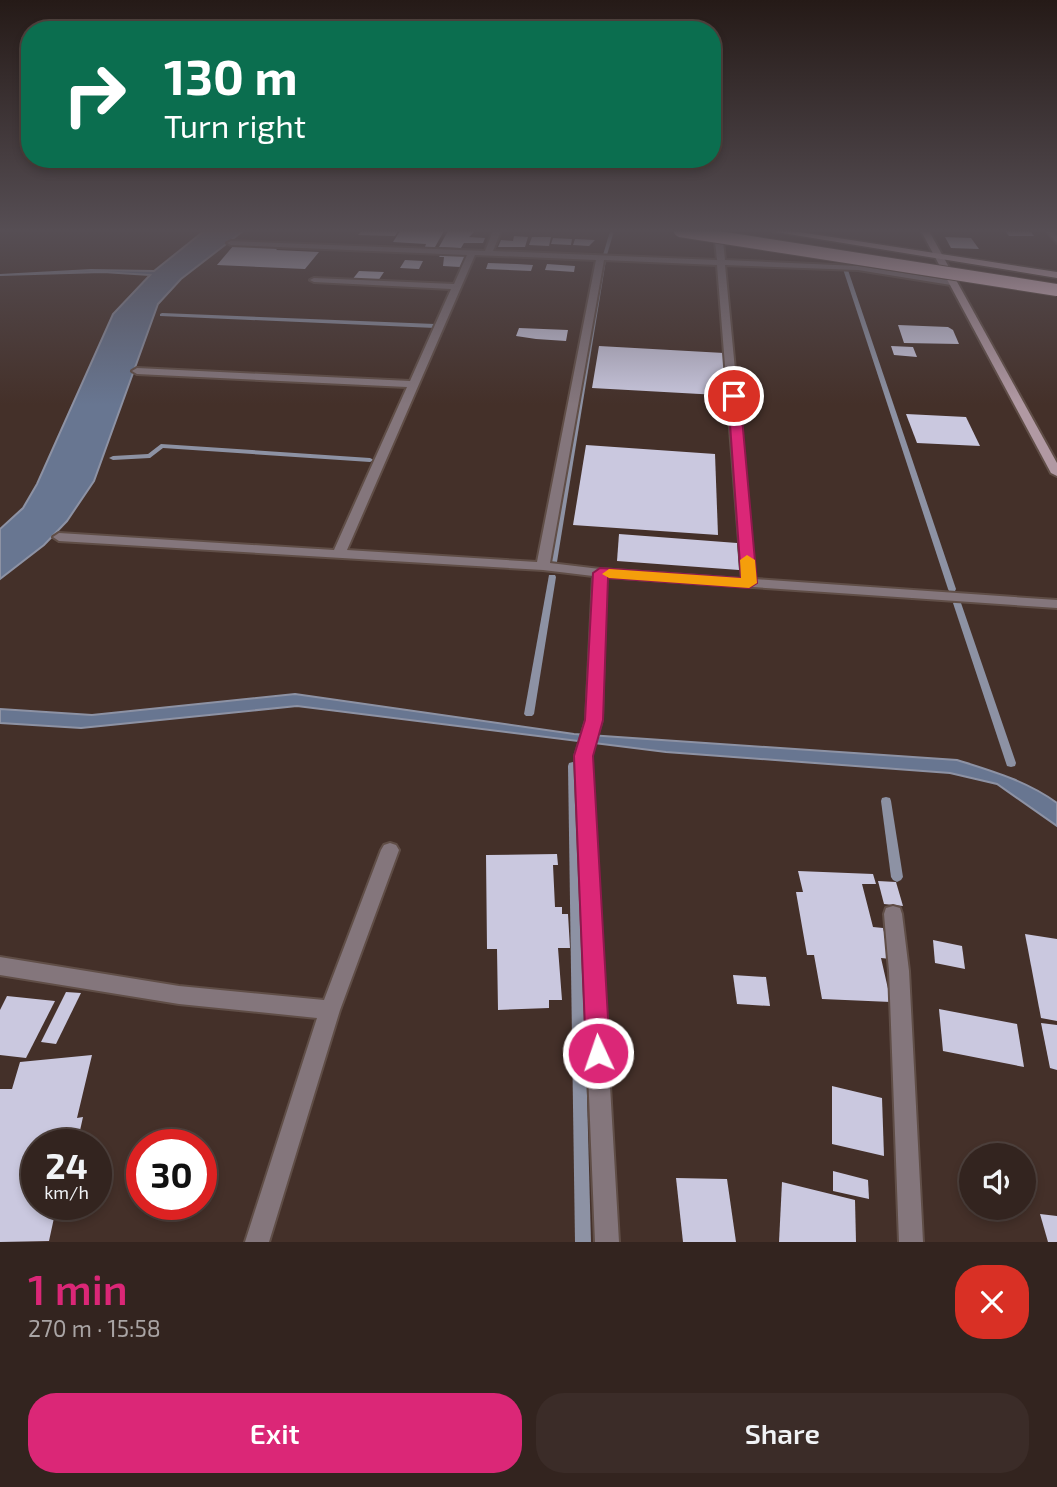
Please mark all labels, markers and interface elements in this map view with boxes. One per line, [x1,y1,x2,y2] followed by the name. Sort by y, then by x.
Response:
[164,46,298,105] text: 130 m
[49,49,140,140] icon: right
[164,106,306,144] text: Turn right
[704,366,764,426] pin
[715,377,753,415] icon: arrive
[561,1016,635,1090] position arrow
[126,1129,217,1220] speed limit sign: 30
[959,1143,1036,1220] map controls
[959,1143,1036,1220] button: sound
[45,1144,88,1186] text: 24
[44,1181,89,1203] text: km/h
[28,1263,128,1313] text: 1 min
[955,1265,1029,1339] button: close
[28,1314,161,1342] text: 270 m · 15:58
[28,1393,522,1473] button: Exit
[536,1393,1029,1473] button: Share

